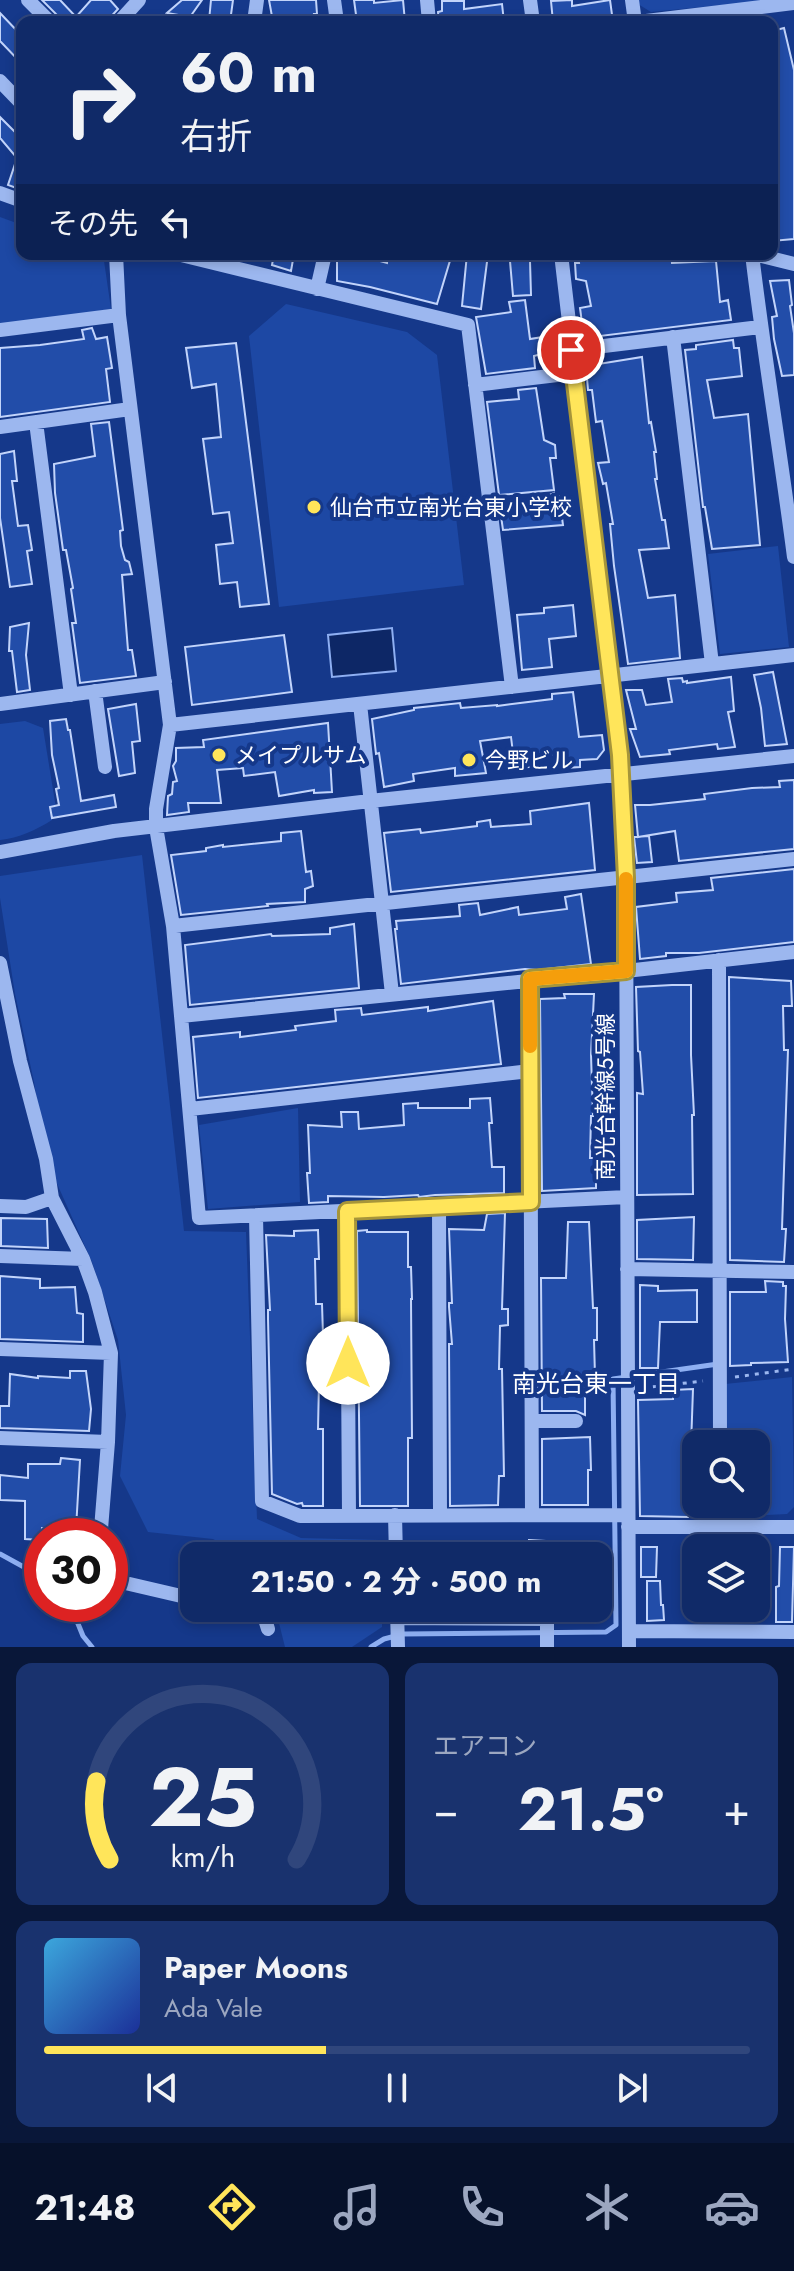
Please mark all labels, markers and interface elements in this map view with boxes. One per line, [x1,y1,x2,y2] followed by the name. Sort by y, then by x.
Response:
[180,32,317,113] text: 60 m
[48,48,152,152] icon: right
[180,110,252,162] text: 右折
[154,200,198,244] icon: left
[48,202,138,245] text: その先
[537,316,605,384] pin
[549,328,593,372] icon: arrive
[330,491,572,523] place label: 仙台市立南光台東小学校
[305,498,323,516] marker: 仙台市立南光台東小学校
[235,739,367,771] place label: メイプルサム
[485,744,573,776] place label: 今野ビル
[210,746,228,764] marker: メイプルサム
[460,751,478,769] marker: 今野ビル
[589,1014,621,1180] street label: 南光台幹線５号線
[306,1321,390,1405] position arrow
[512,1366,680,1401] district label: 南光台東一丁目
[682,1430,770,1622] map controls
[682,1430,770,1518] button: search
[24,1518,128,1622] speed limit sign: 30
[682,1534,770,1622] button: layers
[251,1560,541,1603] text: 21:50 · 2 分 · 500 m
[433,1727,537,1765] text: エアコン
[148,1737,257,1857] text: 25
[518,1766,664,1853] text: 21.5°
[433,1778,459,1842] text: −
[723,1778,750,1842] text: +
[170,1836,235,1878] text: km/h
[164,1946,348,1989] text: Paper Moons
[164,1989,263,2027] text: Ada Vale
[140,2066,184,2110] icon: previous
[375,2066,419,2110] icon: pause
[610,2066,654,2110] icon: next
[204,2179,260,2235] icon: directions
[329,2179,385,2235] icon: music
[454,2179,510,2235] icon: phone
[579,2179,635,2235] icon: climate
[704,2179,760,2235] icon: car
[34,2181,136,2233] text: 21:48

